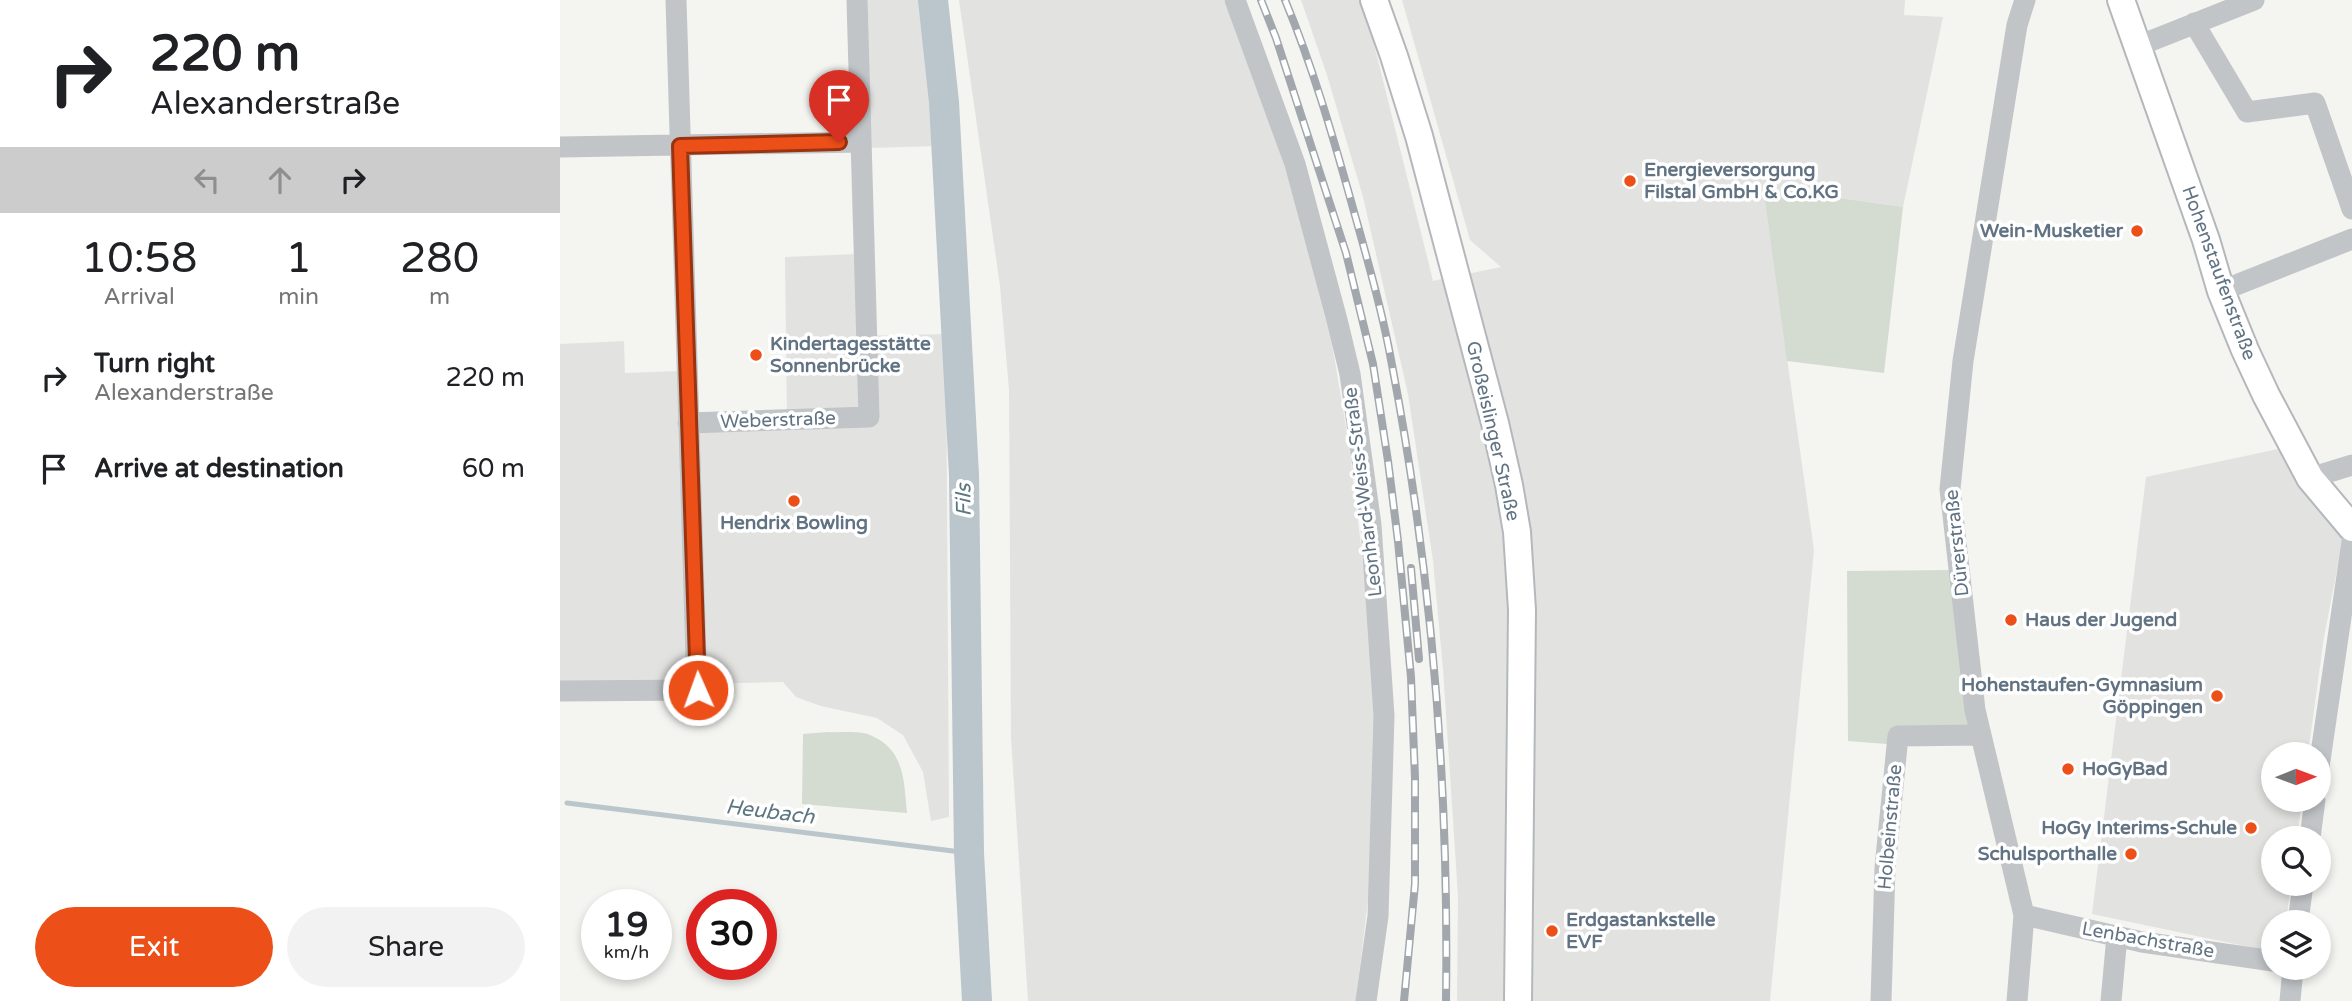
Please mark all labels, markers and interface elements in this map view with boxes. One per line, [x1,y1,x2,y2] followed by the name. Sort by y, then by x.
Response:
[150,25,300,84] text: 220 m
[35,28,126,119] icon: right
[809,70,869,142] pin
[820,81,858,119] icon: arrive
[150,85,400,123] text: Alexanderstraße
[1644,159,1839,203] place label: Energieversorgung Filstal GmbH & Co.KG
[188,161,226,199] icon: left
[261,161,299,199] icon: ahead
[334,161,372,199] icon: right
[1622,173,1638,189] marker: Energieversorgung Filstal GmbH & Co.KG
[2177,183,2261,363] street label: Hohenstaufenstraße
[1980,220,2124,242] place label: Wein-Musketier
[2129,223,2145,239] marker: Wein-Musketier
[81,233,197,284] text: 10:58
[285,233,312,284] text: 1
[400,233,479,284] text: 280
[104,283,175,311] text: Arrival
[278,283,319,311] text: min
[429,283,450,311] text: m
[770,333,931,377] place label: Kindertagesstätte Sonnenbrücke
[1462,339,1524,523] street label: Großeislinger Straße
[748,347,764,363] marker: Kindertagesstätte Sonnenbrücke
[94,348,215,379] text: Turn right
[35,359,73,397] icon: right
[445,362,525,393] text: 220 m
[94,379,274,407] text: Alexanderstraße
[1339,386,1387,598] street label: Leonhard-Weiss-Straße
[720,407,836,433] street label: Weberstraße
[35,450,73,488] icon: arrive
[94,453,344,484] text: Arrive at destination
[462,453,525,484] text: 60 m
[951,481,977,517] water label: Fils
[1940,489,1974,597] street label: Dürerstraße
[786,493,802,509] marker: Hendrix Bowling
[720,512,868,535] place label: Hendrix Bowling
[2025,609,2177,632] place label: Haus der Jugend
[2003,612,2019,628] marker: Haus der Jugend
[661,653,735,727] position arrow
[1961,674,2203,719] place label: Hohenstaufen-Gymnasium Göppingen
[2209,688,2225,704] marker: Hohenstaufen-Gymnasium Göppingen
[2261,742,2331,812] north arrow
[2261,742,2331,980] map controls
[2082,758,2168,781] place label: HoGyBad
[2060,761,2076,777] marker: HoGyBad
[1874,763,1906,891] street label: Holbeinstraße
[724,794,817,830] water label: Heubach
[2041,817,2237,840] place label: HoGy Interims-Schule
[2243,820,2259,836] marker: HoGy Interims-Schule
[2261,826,2331,896] button: search
[1978,843,2117,866] place label: Schulsporthalle
[2123,846,2139,862] marker: Schulsporthalle
[686,889,777,980] speed limit sign: 30
[605,904,648,946] text: 19
[35,907,273,987] button: Exit
[287,907,525,987] button: Share
[1566,909,1716,953] place label: Erdgastankstelle EVF
[2261,910,2331,980] button: layers
[2080,918,2216,962] street label: Lenbachstraße
[1544,923,1560,939] marker: Erdgastankstelle EVF
[604,941,649,963] text: km/h

